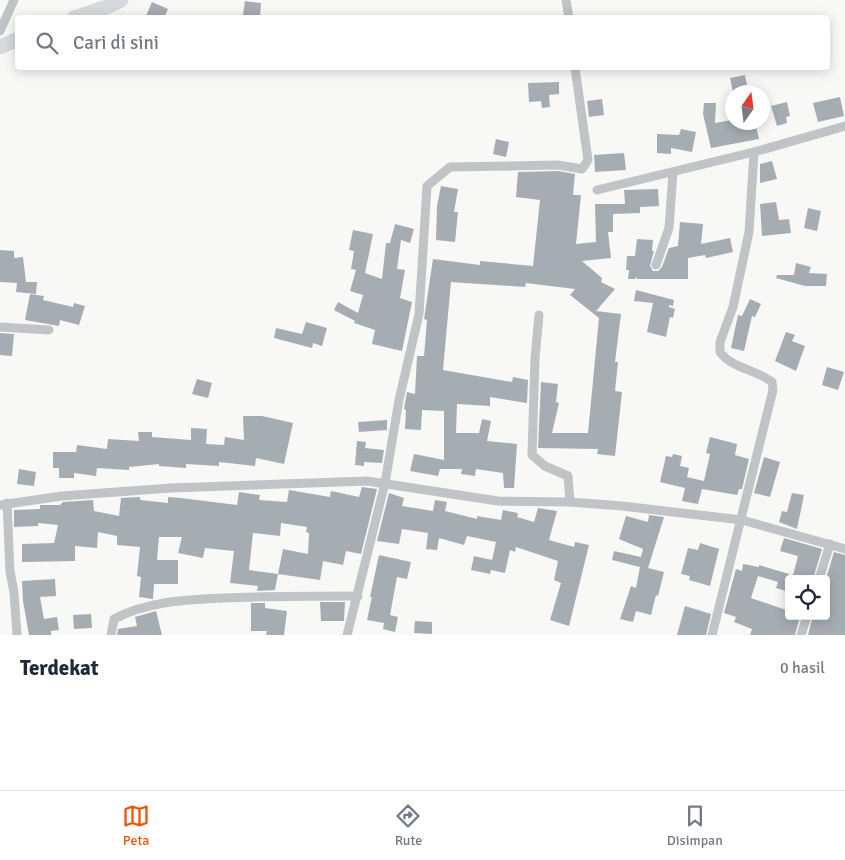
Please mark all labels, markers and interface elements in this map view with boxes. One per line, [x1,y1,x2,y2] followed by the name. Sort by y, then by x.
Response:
[15,15,830,70] search box
[33,29,61,57] icon: search
[73,31,159,55] text: Cari di sini
[725,85,770,130] north arrow
[785,575,830,620] map controls
[785,575,830,620] button: locate
[20,655,99,681] text: Terdekat
[780,658,825,678] text: 0 hasil
[122,802,150,849] tab: Peta
[394,802,422,849] tab: Rute
[667,802,723,849] tab: Disimpan

